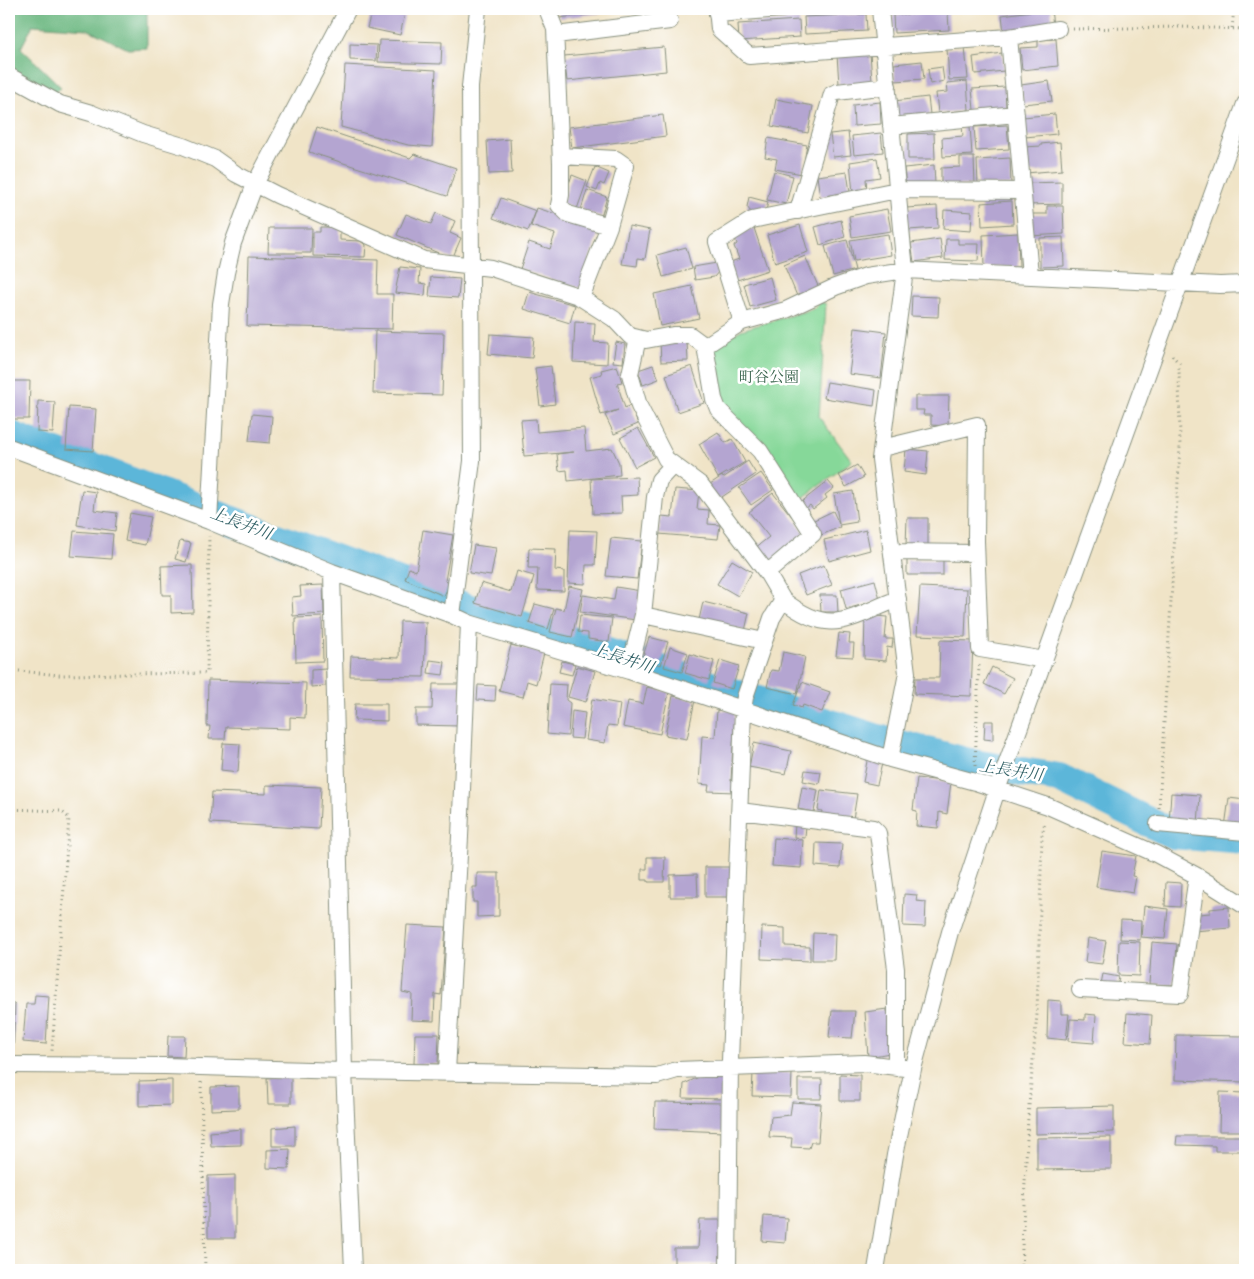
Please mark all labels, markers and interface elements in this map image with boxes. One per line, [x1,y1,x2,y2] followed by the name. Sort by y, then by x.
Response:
[739,368,799,386] park label: 町谷公園
[208,503,276,544] water label: 上長井川
[590,639,658,678] water label: 上長井川
[978,756,1046,785] water label: 上長井川

